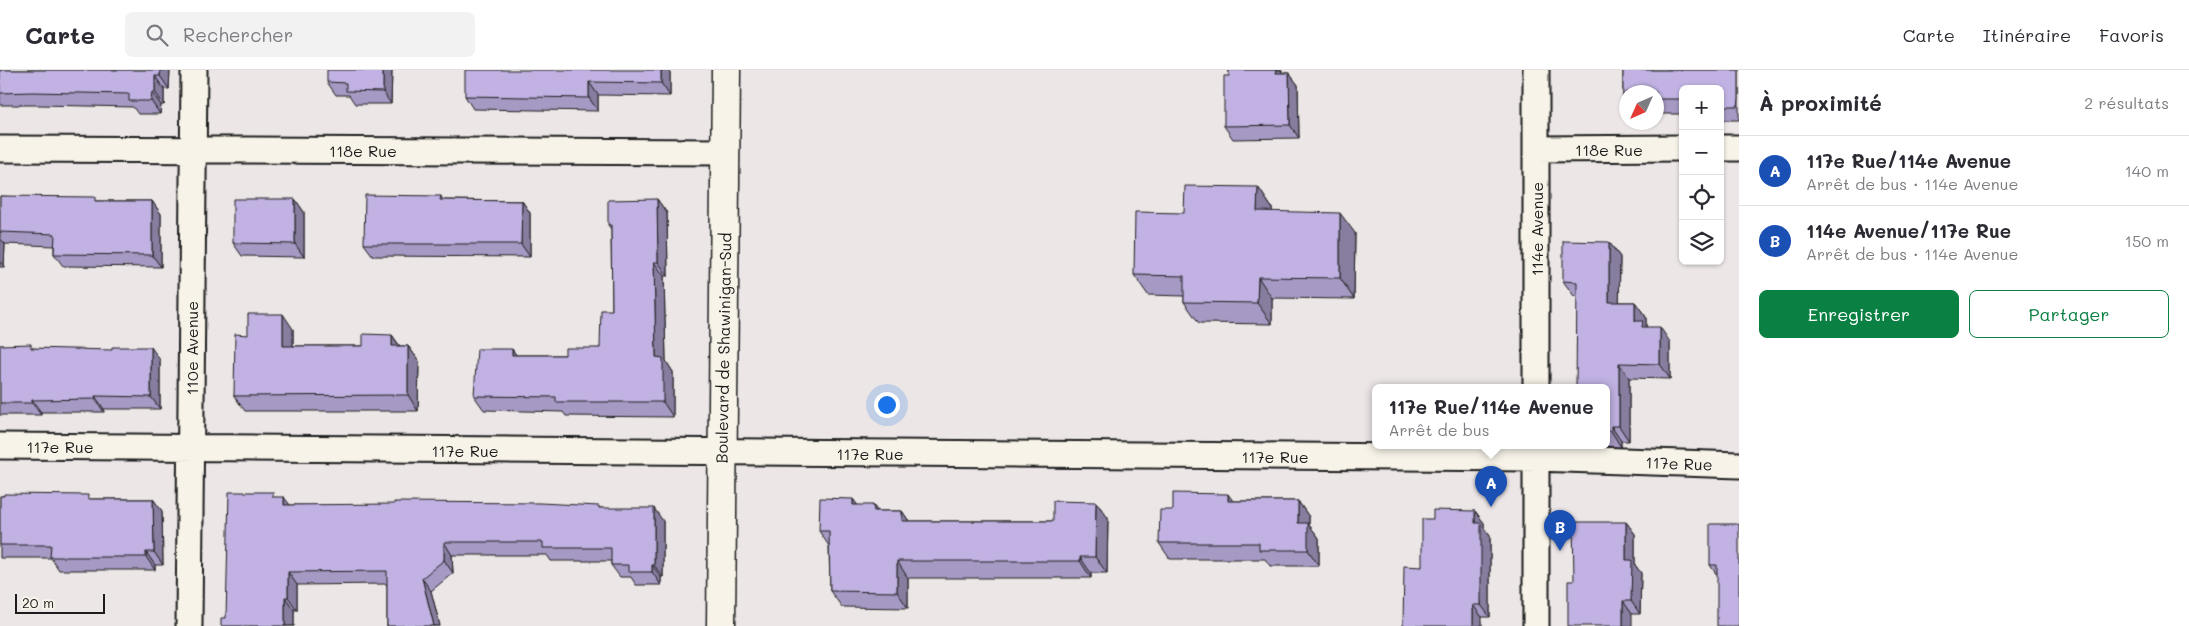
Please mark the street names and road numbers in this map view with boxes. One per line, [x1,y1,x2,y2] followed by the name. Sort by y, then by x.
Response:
[1575,139,1643,160] street label: 118e Rue
[329,140,397,161] street label: 118e Rue
[1526,182,1547,276] street label: 114e Avenue
[710,232,736,464] street label: Boulevard de Shawinigan-Sud
[181,301,202,395] street label: 110e Avenue
[26,436,94,457] street label: 117e Rue
[431,440,499,461] street label: 117e Rue
[836,443,904,464] street label: 117e Rue
[1241,446,1309,467] street label: 117e Rue
[1645,451,1713,475] street label: 117e Rue

